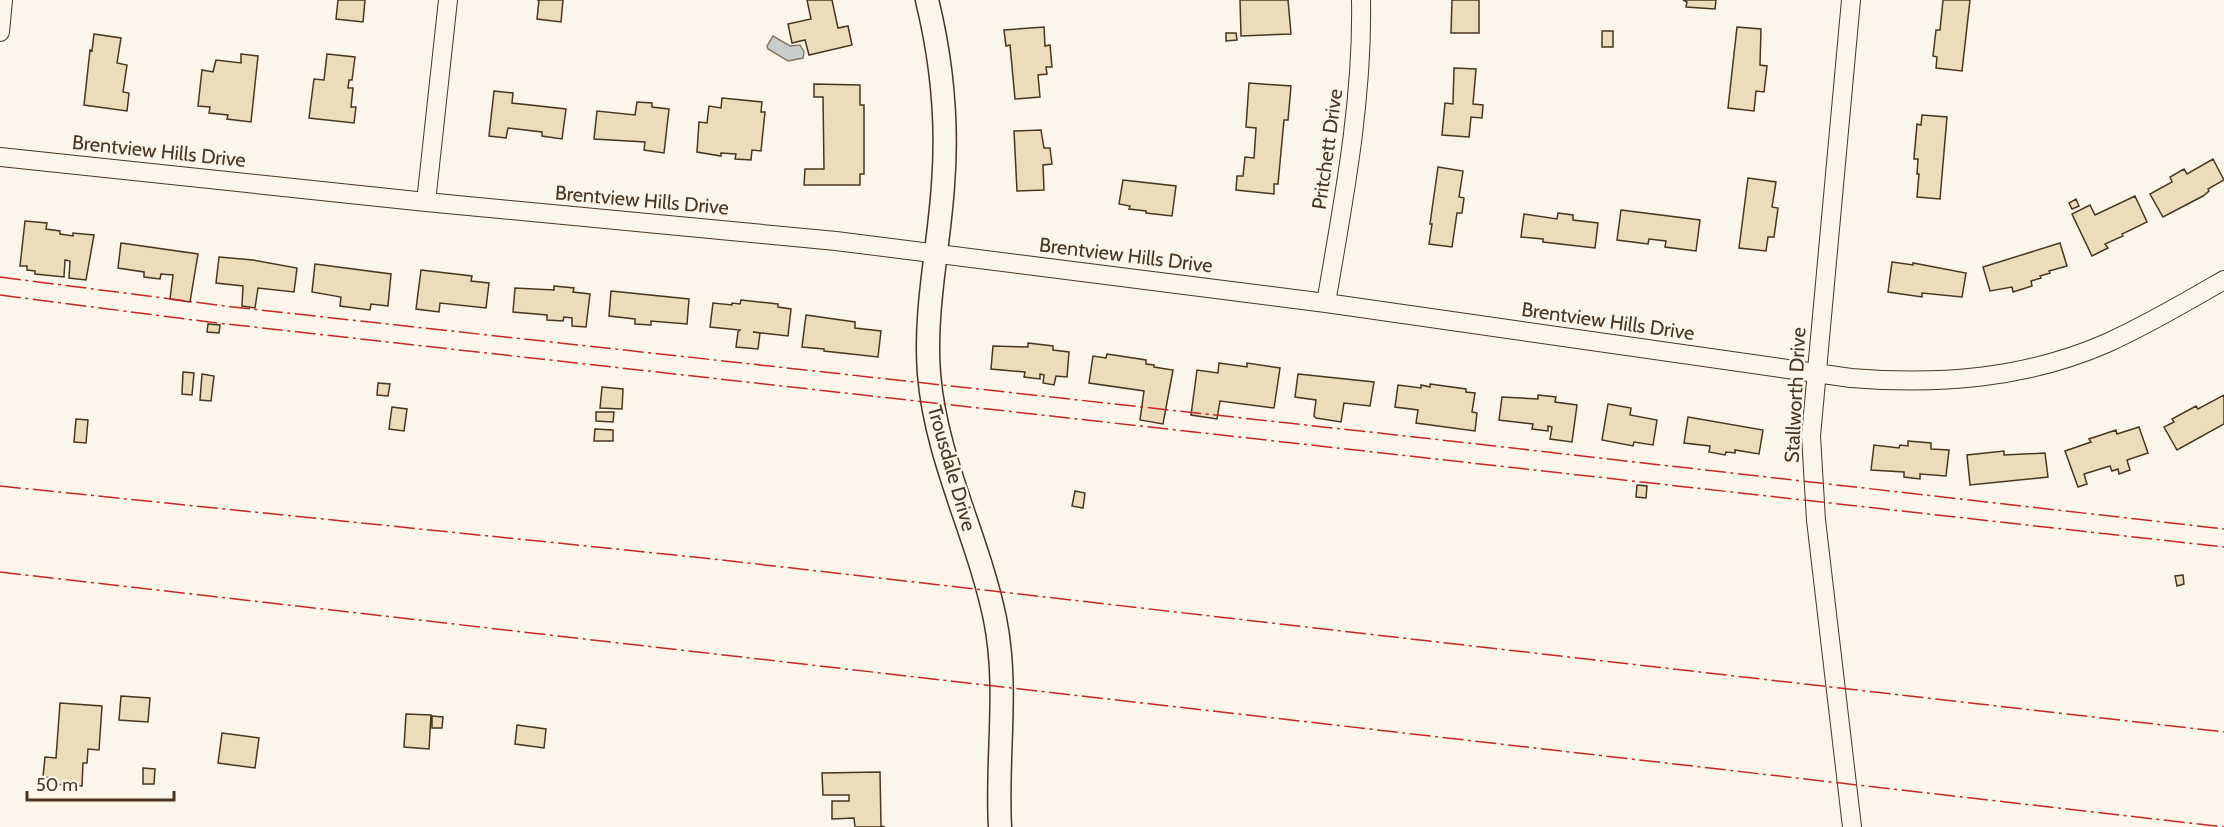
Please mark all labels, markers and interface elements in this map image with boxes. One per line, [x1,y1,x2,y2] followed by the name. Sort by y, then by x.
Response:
[1307,87,1347,211] street label: Pritchett Drive
[71,130,247,172] street label: Brentview Hills Drive
[554,180,730,220] street label: Brentview Hills Drive
[1038,232,1214,278] street label: Brentview Hills Drive
[1520,297,1696,345] street label: Brentview Hills Drive
[1779,327,1811,463] street label: Stallworth Drive
[923,402,981,534] street label: Trousdale Drive
[27,764,174,802] scale bar
[36,774,78,796] text: 50 m

